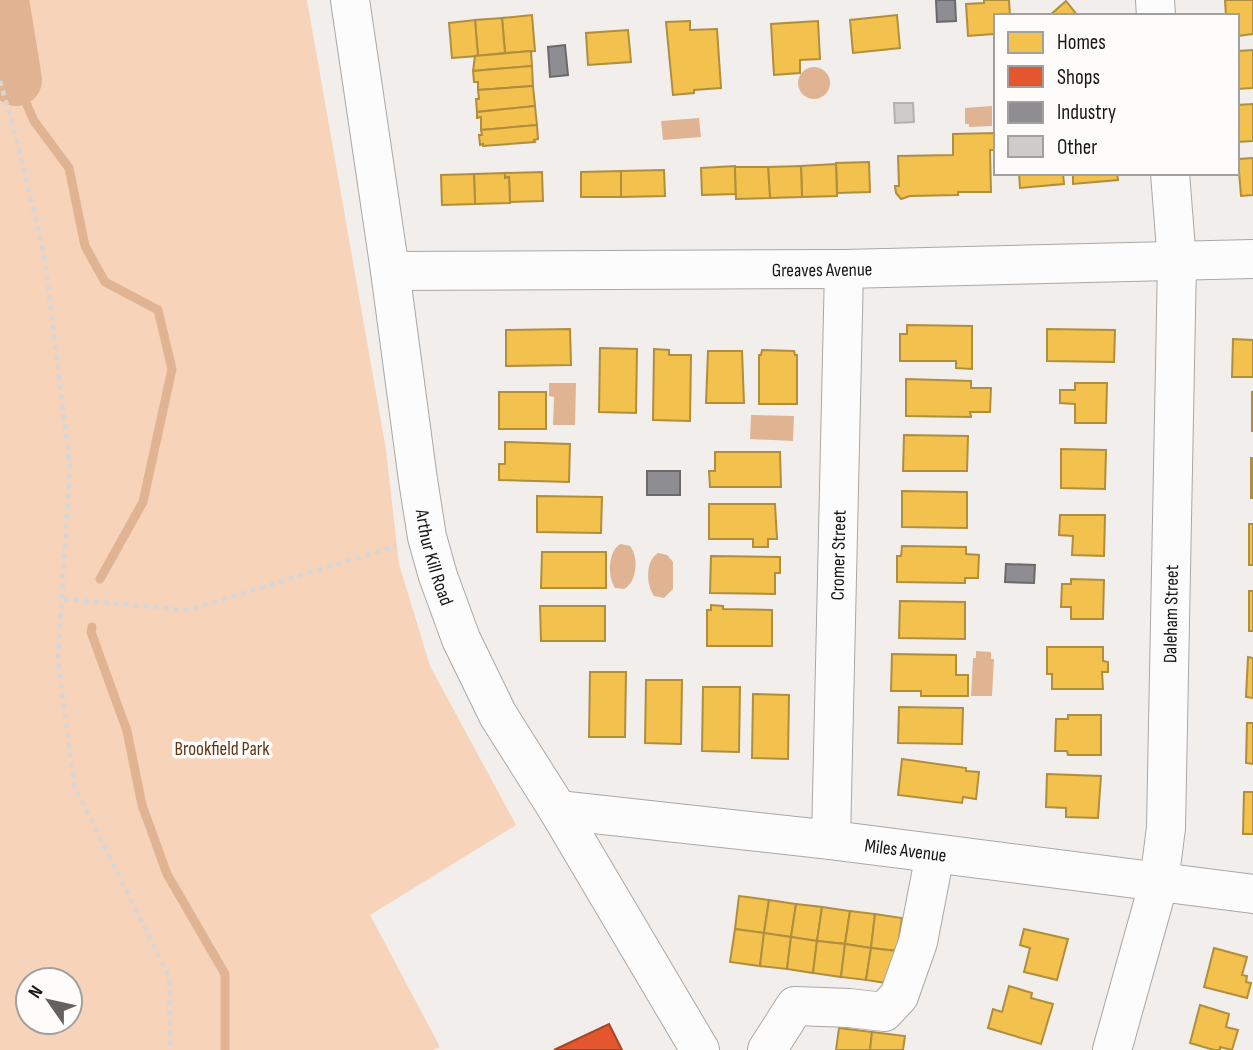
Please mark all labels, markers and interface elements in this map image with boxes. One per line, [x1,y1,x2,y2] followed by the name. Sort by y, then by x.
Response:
[994,14,1239,175] legend
[1057,30,1106,55] text: Homes
[1057,65,1100,90] text: Shops
[1057,100,1116,125] text: Industry
[1057,135,1097,160] text: Other
[772,258,873,282] street label: Greaves Avenue
[410,507,458,609] street label: Arthur Kill Road
[826,509,852,601] street label: Cromer Street
[1159,564,1184,663] street label: Daleham Street
[175,738,270,761] park label: Brookfield Park
[863,834,948,868] street label: Miles Avenue
[14,966,84,1036] north arrow
[24,982,49,1003] text: N

